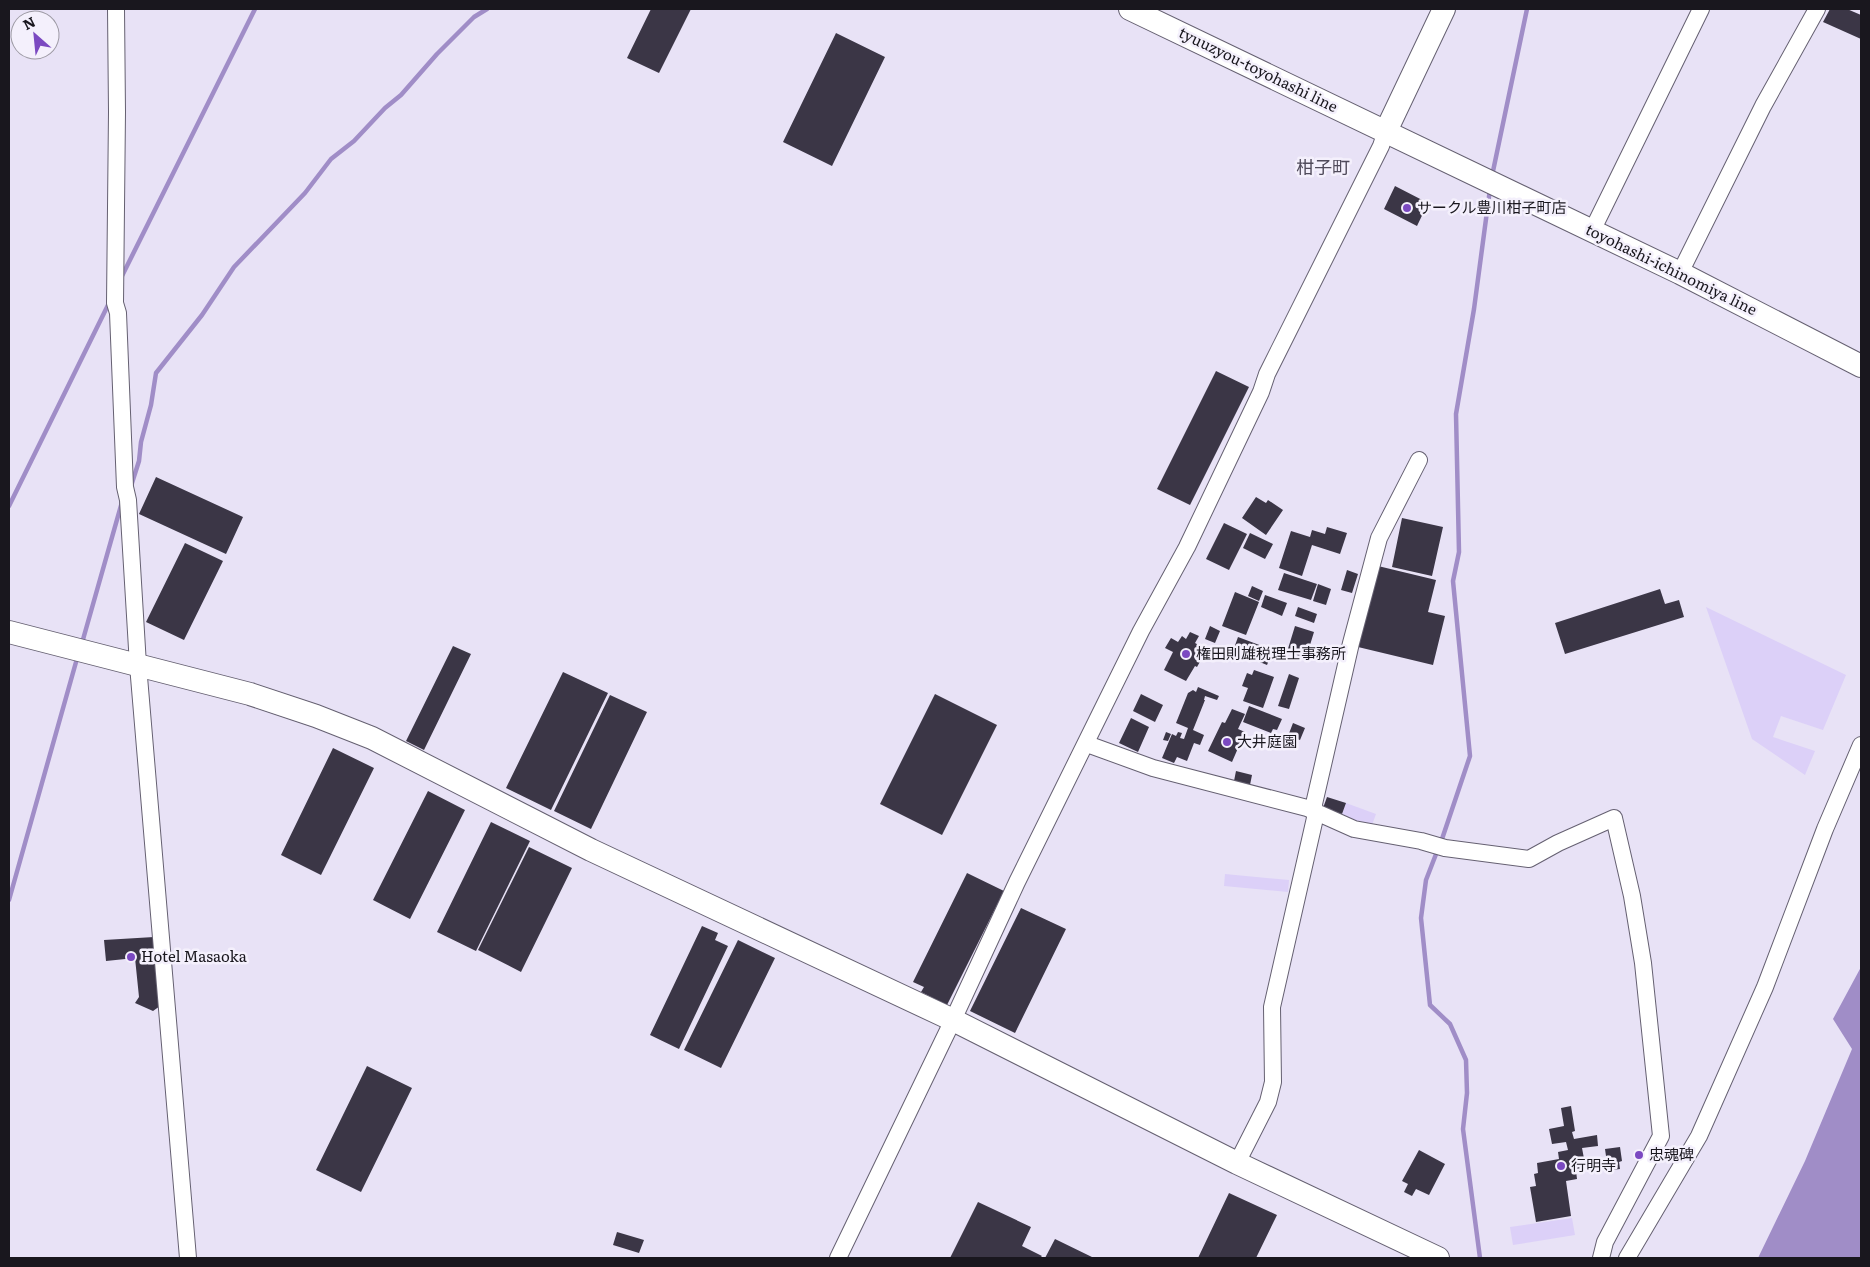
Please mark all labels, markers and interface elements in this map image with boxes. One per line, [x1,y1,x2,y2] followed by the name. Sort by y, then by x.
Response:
[10,10,60,60] north arrow
[19,11,39,34] text: N
[1175,20,1342,117] street label: tyuuzyou-toyohashi line
[1296,153,1350,180] district label: 柑子町
[1417,195,1567,218] place label: サークル豊川柑子町店
[1401,202,1413,214] marker: サークル豊川柑子町店
[1582,217,1761,320] street label: toyohashi-ichinomiya line
[1196,641,1346,664] place label: 権田則雄税理士事務所
[1180,648,1192,660] marker: 権田則雄税理士事務所
[1237,729,1297,752] place label: 大井庭園
[1221,736,1233,748] marker: 大井庭園
[141,944,248,967] place label: Hotel Masaoka
[125,951,137,963] marker: Hotel Masaoka
[1649,1142,1694,1165] place label: 忠魂碑
[1633,1149,1645,1161] marker: 忠魂碑
[1571,1153,1616,1176] place label: 行明寺
[1555,1160,1567,1172] marker: 行明寺

